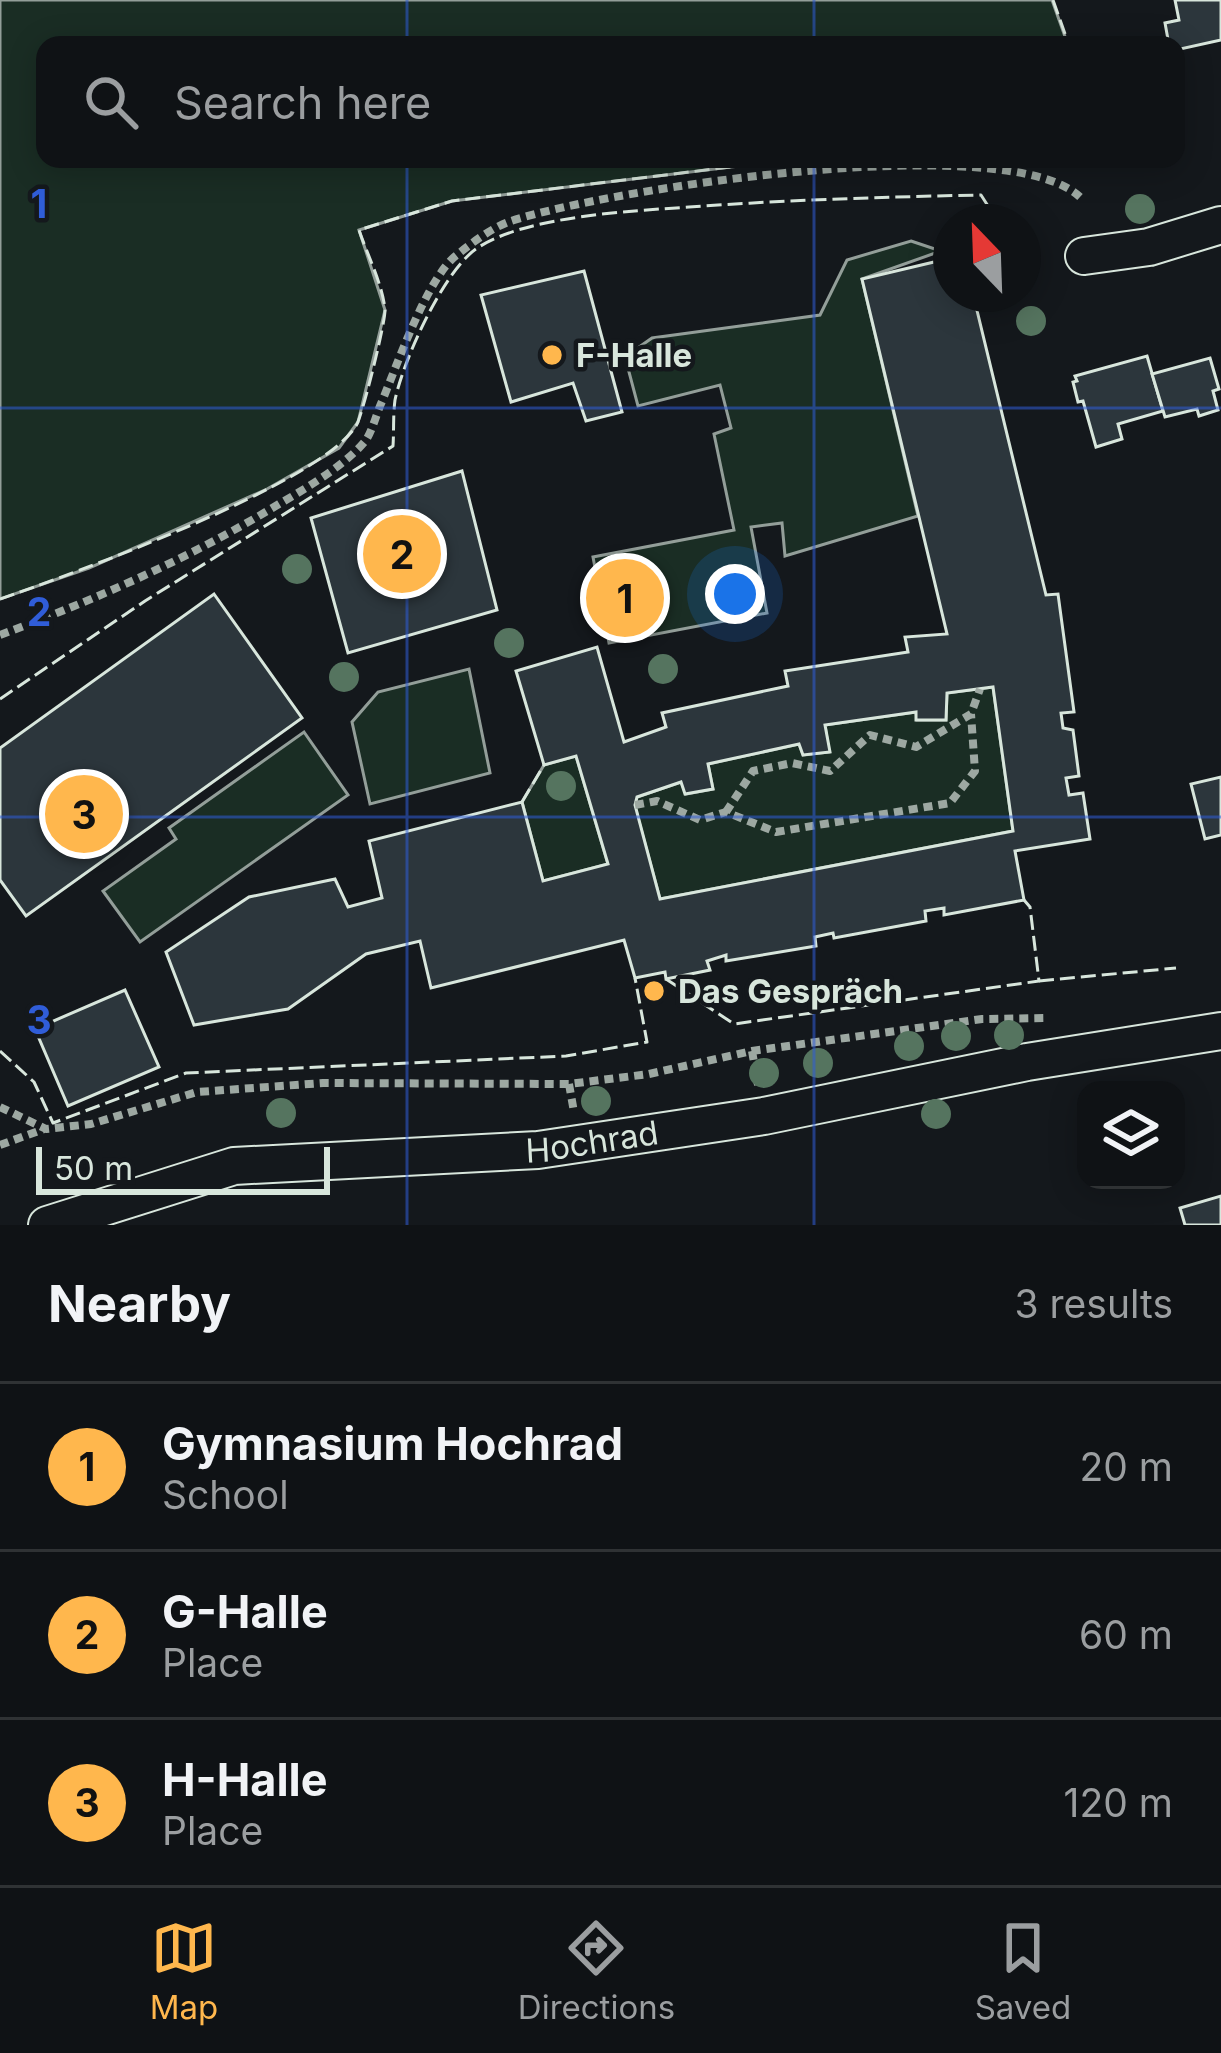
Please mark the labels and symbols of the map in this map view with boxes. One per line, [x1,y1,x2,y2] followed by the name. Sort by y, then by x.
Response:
[31,180,47,227] text: 1
[933,204,1041,312] north arrow
[576,335,692,375] place label: F-Halle
[539,342,565,368] marker: F-Halle
[363,509,441,599] pin: 2
[586,553,664,643] pin: 1
[705,564,765,624] your location
[27,588,51,635] text: 2
[45,769,123,859] pin: 3
[678,971,903,1011] place label: Das Gespräch
[641,978,667,1004] marker: Das Gespräch
[26,996,52,1043] text: 3
[525,1112,661,1171] street label: Hochrad
[36,1141,330,1194] scale bar

